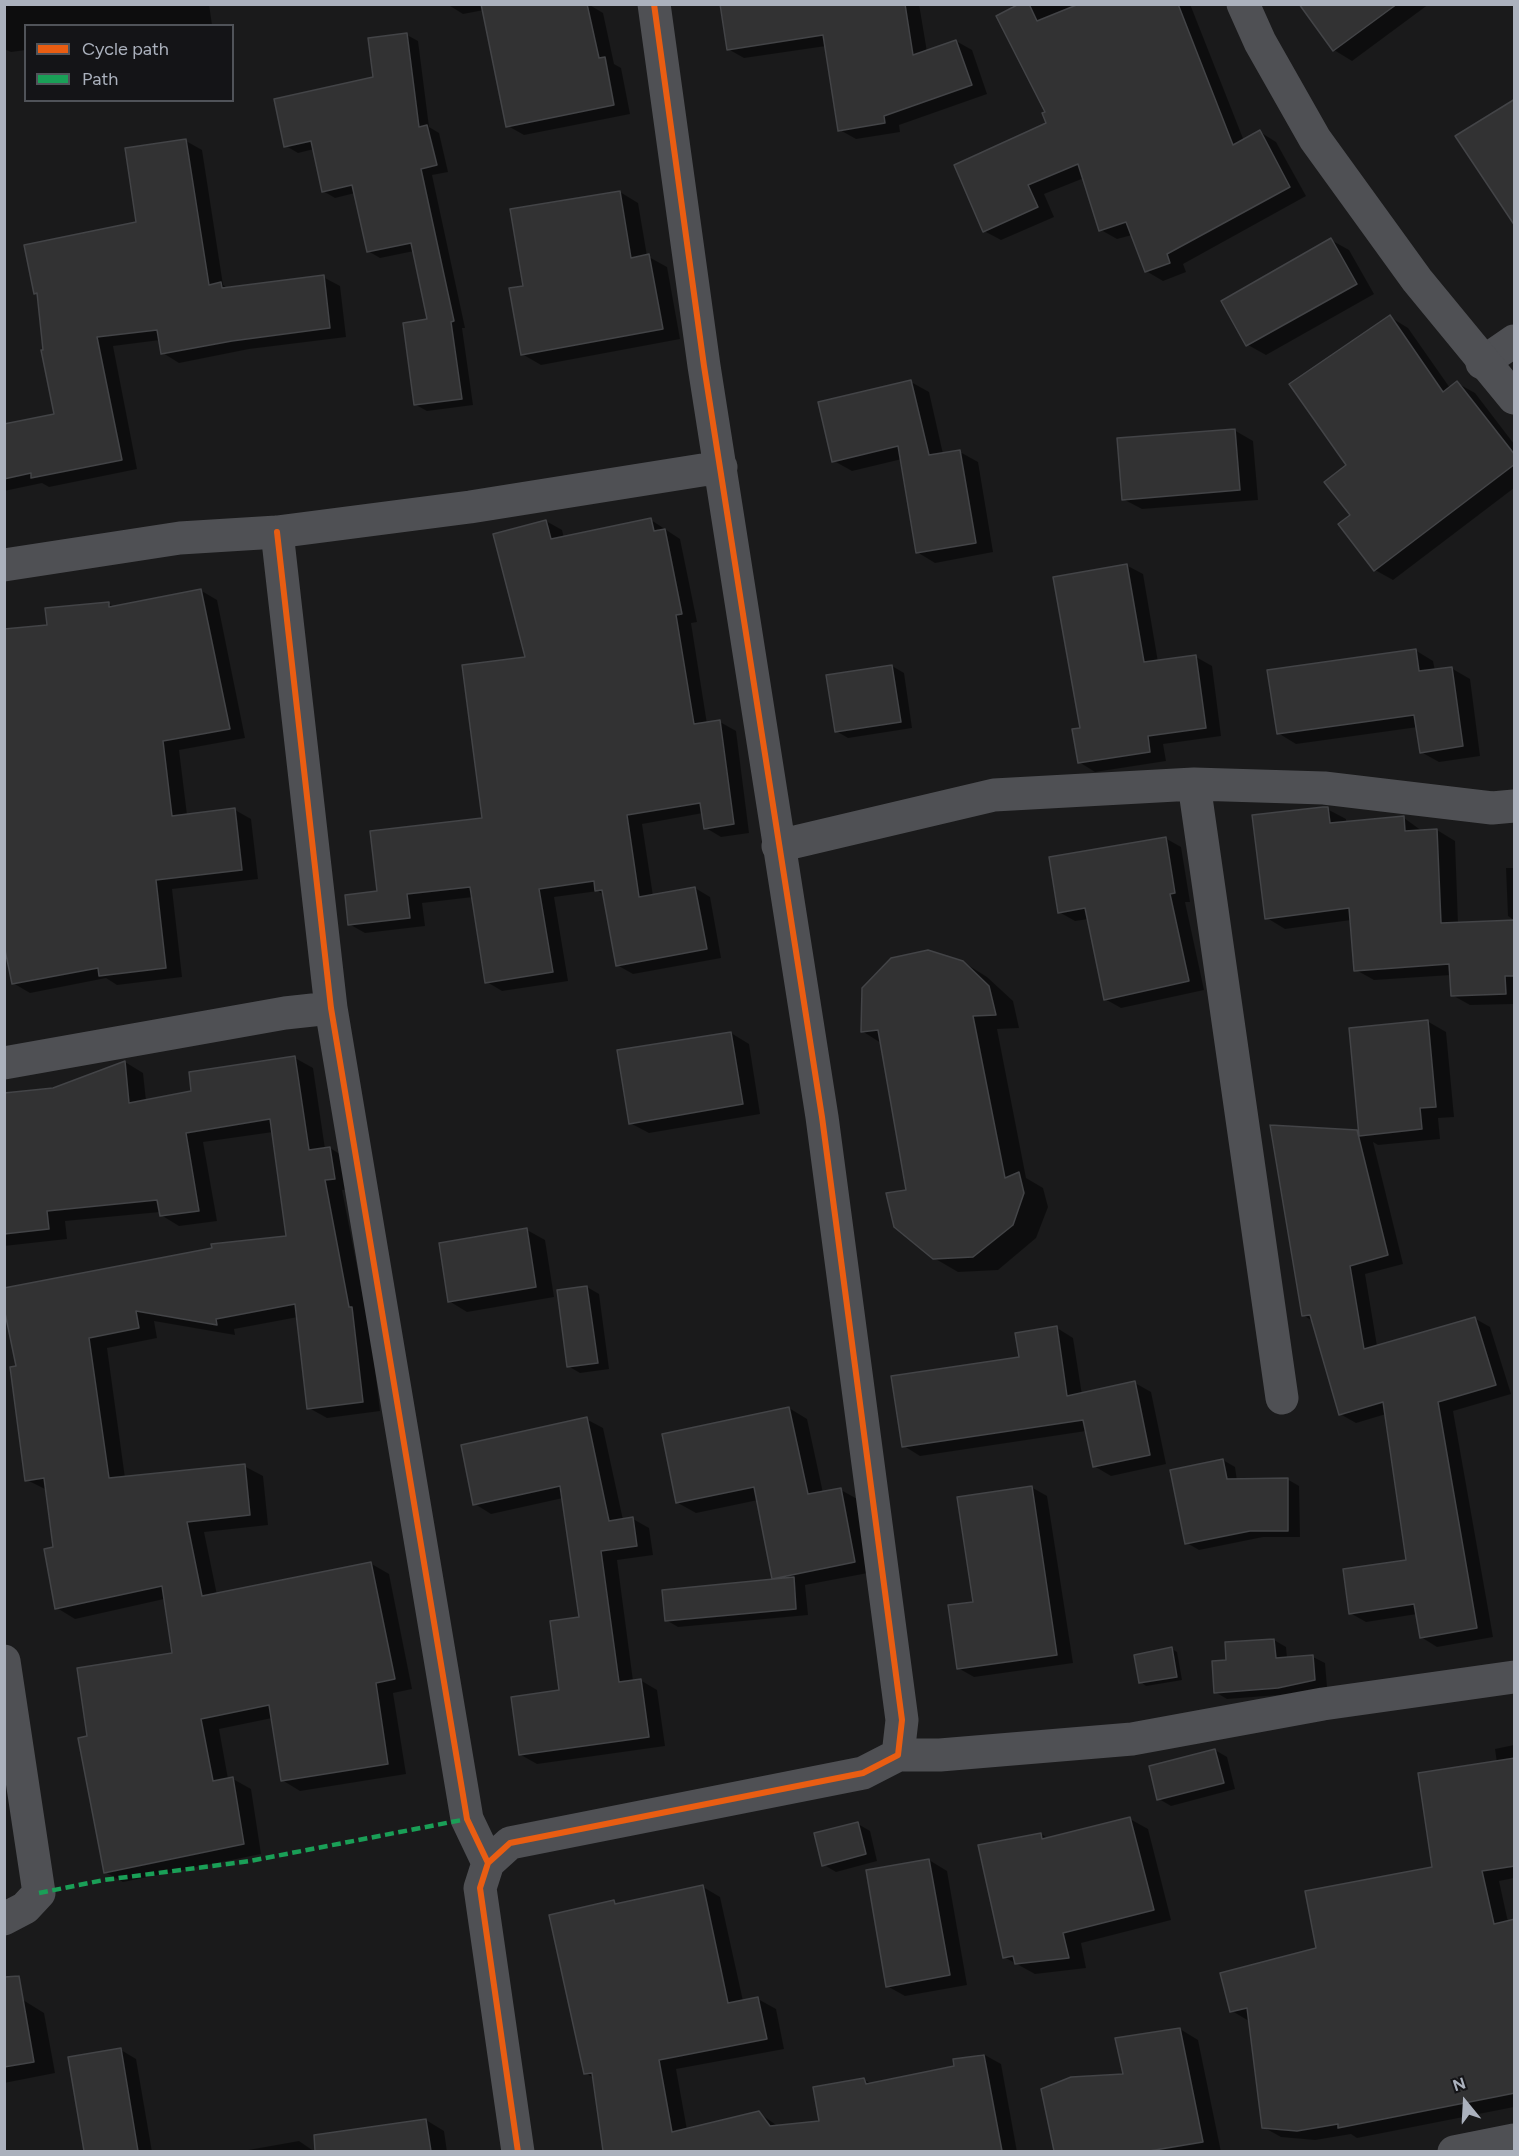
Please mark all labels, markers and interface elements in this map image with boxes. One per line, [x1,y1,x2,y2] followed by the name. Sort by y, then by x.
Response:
[24,24,234,102] legend
[82,38,169,60] text: Cycle path
[82,68,118,90] text: Path
[1435,2072,1495,2132] north arrow
[1450,2073,1468,2095] text: N

